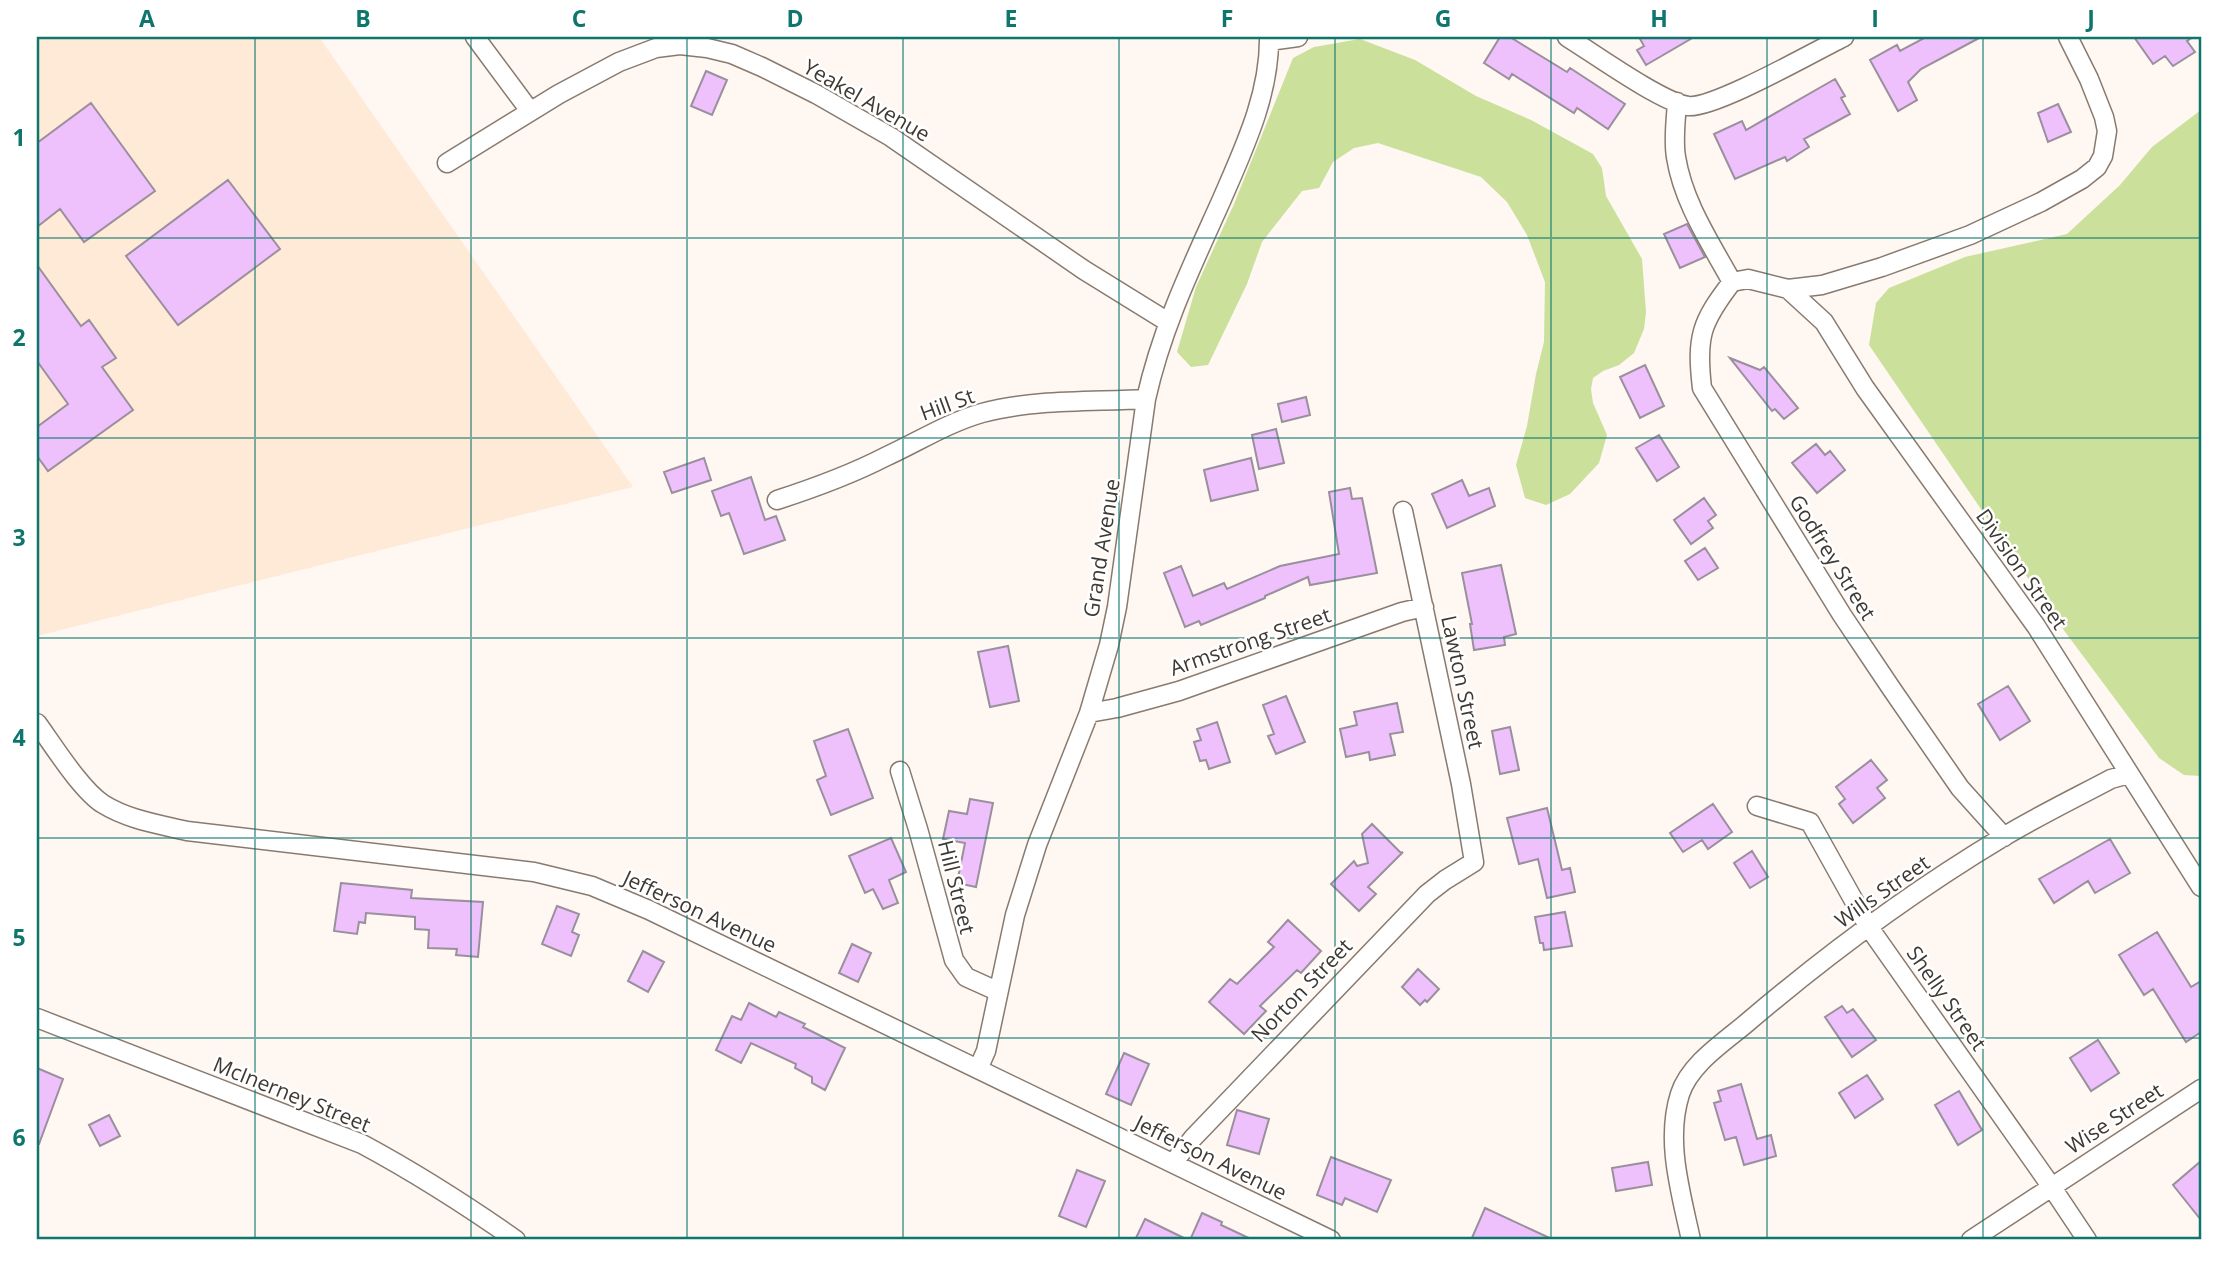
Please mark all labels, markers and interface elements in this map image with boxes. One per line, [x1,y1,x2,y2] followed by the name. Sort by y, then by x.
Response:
[139,2,155,34] text: A
[355,2,371,34] text: B
[572,2,586,34] text: C
[786,2,804,34] text: D
[1005,2,1017,34] text: E
[1221,2,1233,34] text: F
[1435,2,1451,34] text: G
[1650,2,1668,34] text: H
[1871,2,1879,34] text: I
[2085,2,2095,34] text: J
[799,52,935,148] street label: Yeakel Avenue
[12,121,26,153] text: 1
[12,321,26,353] text: 2
[916,381,978,427] street label: Hill St
[1076,477,1126,619] street label: Grand Avenue
[1783,489,1883,625] street label: Godfrey Street
[1970,503,2074,635] street label: Division Street
[12,521,26,553] text: 3
[1166,600,1334,682] street label: Armstrong Street
[1435,613,1491,751] street label: Lawton Street
[12,721,26,753] text: 4
[932,837,982,937] street label: Hill Street
[1829,848,1935,934] street label: Wills Street
[617,862,781,959] street label: Jefferson Avenue
[12,921,26,953] text: 5
[1244,932,1358,1048] street label: Norton Street
[1901,940,1993,1056] street label: Shelly Street
[209,1050,375,1138] street label: McInerney Street
[2060,1076,2168,1160] street label: Wise Street
[1128,1107,1292,1206] street label: Jefferson Avenue
[12,1121,26,1153] text: 6

